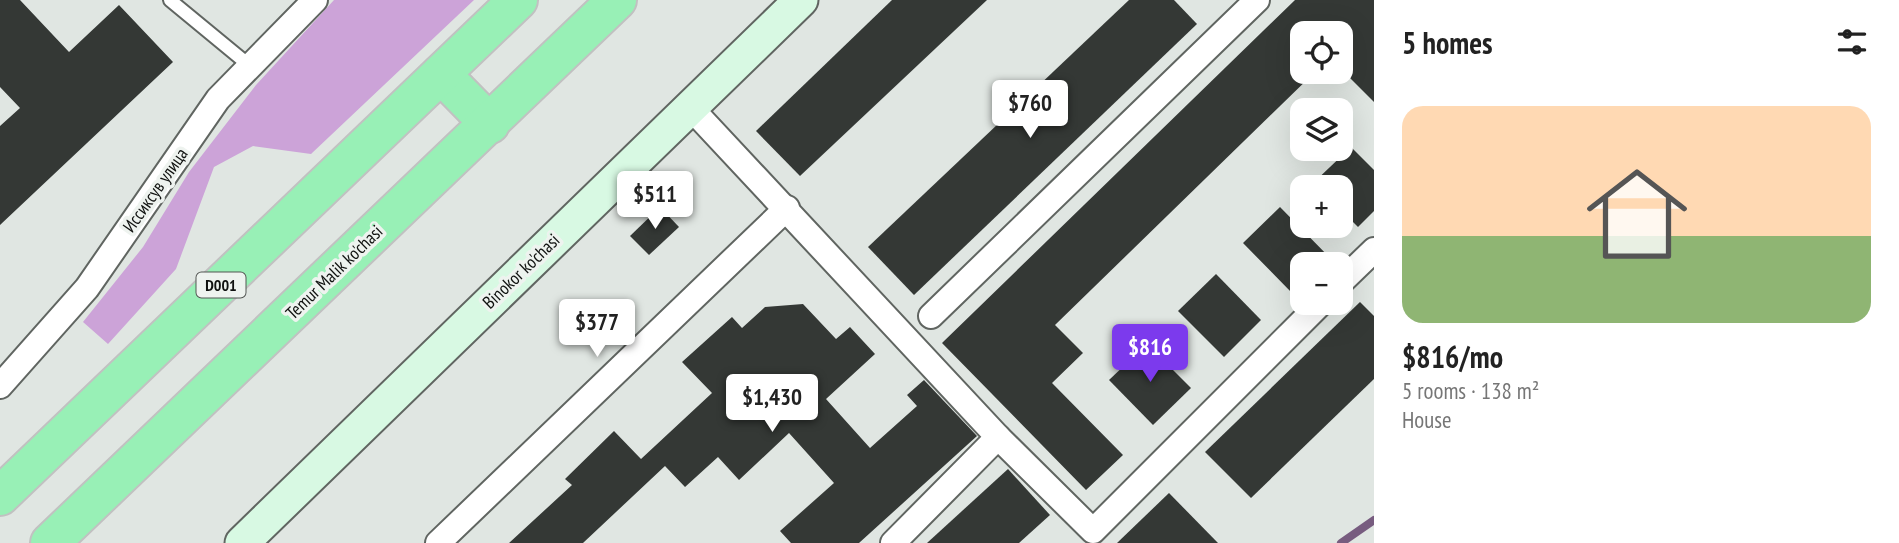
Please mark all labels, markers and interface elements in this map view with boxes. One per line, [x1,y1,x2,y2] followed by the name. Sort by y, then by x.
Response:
[1290,21,1353,315] map controls
[1290,21,1353,84] button: locate
[1402,23,1493,62] text: 5 homes
[1833,23,1871,61] icon: filters
[989,80,1071,140] pin: $760
[1008,88,1052,117] text: $760
[1290,98,1353,161] button: layers
[118,143,192,237] street label: Иссиксув улица
[1574,151,1700,277] icon: home
[614,172,696,231] pin: $511
[1290,175,1353,238] button: +
[633,179,677,208] text: $511
[281,220,387,324] street label: Temur Malik ko'chasi
[478,229,564,313] street label: Binokor ko'chasi
[1290,252,1353,315] button: −
[196,272,246,298] road number: D001
[556,300,638,359] pin: $377
[575,307,619,336] text: $377
[1109,324,1191,384] pin: $816
[1128,332,1172,361] text: $816
[1402,337,1503,376] text: $816/mo
[715,374,829,434] pin: $1,430
[1402,376,1539,405] text: 5 rooms · 138 m²
[742,382,802,411] text: $1,430
[1402,405,1452,434] text: House

